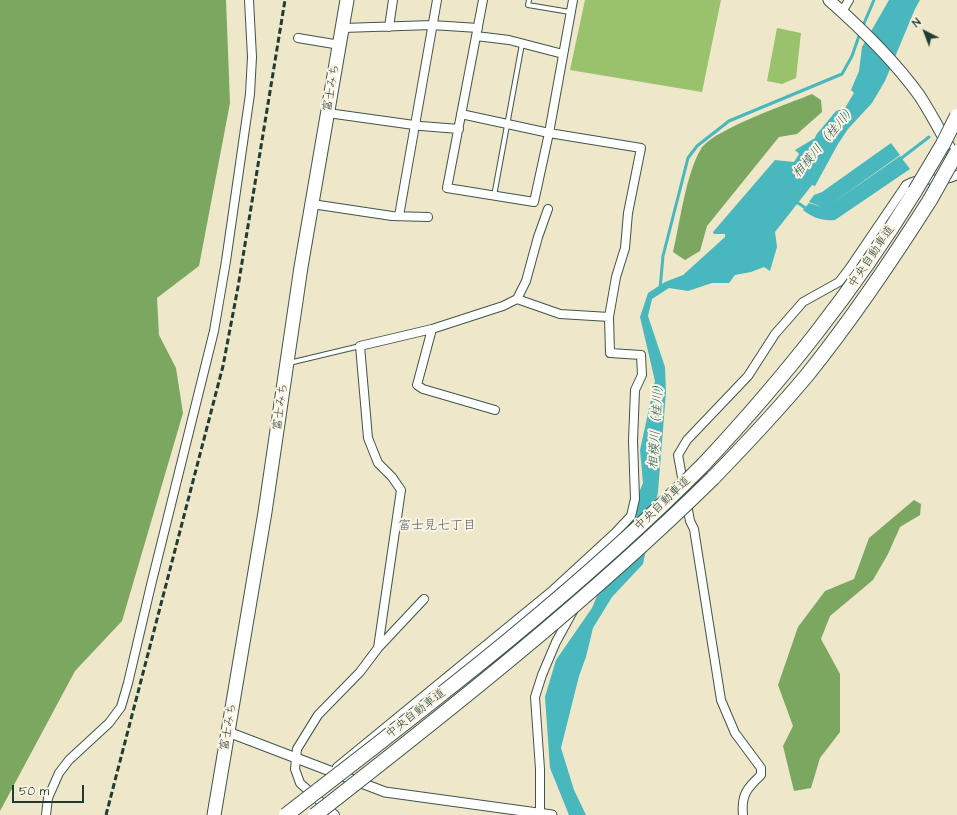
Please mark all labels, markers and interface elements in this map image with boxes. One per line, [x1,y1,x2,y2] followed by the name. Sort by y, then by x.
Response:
[905,12,945,52] north arrow
[909,15,924,31] text: N
[321,63,343,113] street label: 富士みち
[790,102,860,182] water label: 相模川（桂川）
[846,223,898,291] street label: 中央自動車道
[646,378,668,470] water label: 相模川（桂川）
[271,382,291,432] street label: 富士みち
[632,474,694,534] street label: 中央自動車道
[398,518,476,534] district label: 富士見七丁目
[383,686,449,742] street label: 中央自動車道
[218,702,240,752] street label: 富士みち
[14,777,86,803] scale bar
[19,783,49,800] text: 50 m

